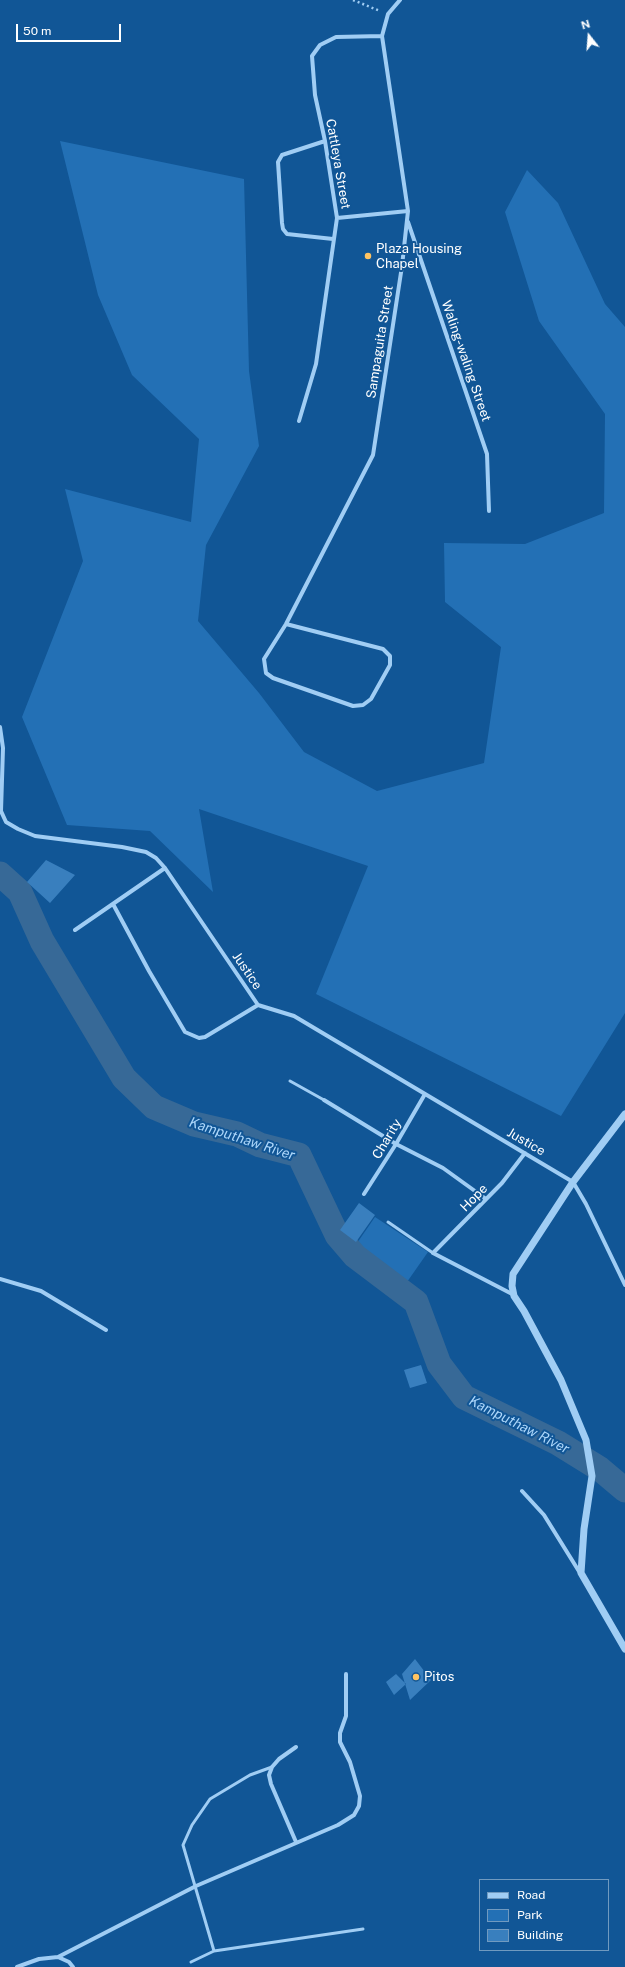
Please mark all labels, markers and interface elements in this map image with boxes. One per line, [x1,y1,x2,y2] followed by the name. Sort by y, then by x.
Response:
[18,16,123,42] scale bar
[569,16,609,56] north arrow
[580,18,591,32] text: N
[23,24,51,38] text: 50 m
[322,118,354,210] street label: Cattleya Street
[376,241,462,272] place label: Plaza Housing Chapel
[363,251,373,261] marker: Plaza Housing Chapel
[363,284,397,400] street label: Sampaguita Street
[438,298,494,424] street label: Waling-waling Street
[229,949,265,993] street label: Justice
[187,1114,297,1164] water label: Kamputhaw River
[369,1116,405,1162] street label: Charity
[504,1125,548,1159] street label: Justice
[457,1181,491,1215] street label: Hope
[466,1392,572,1458] water label: Kamputhaw River
[424,1669,454,1685] place label: Pitos
[411,1672,421,1682] marker: Pitos
[479,1879,609,1951] legend
[517,1888,545,1902] text: Road
[517,1908,543,1922] text: Park
[517,1928,563,1942] text: Building

